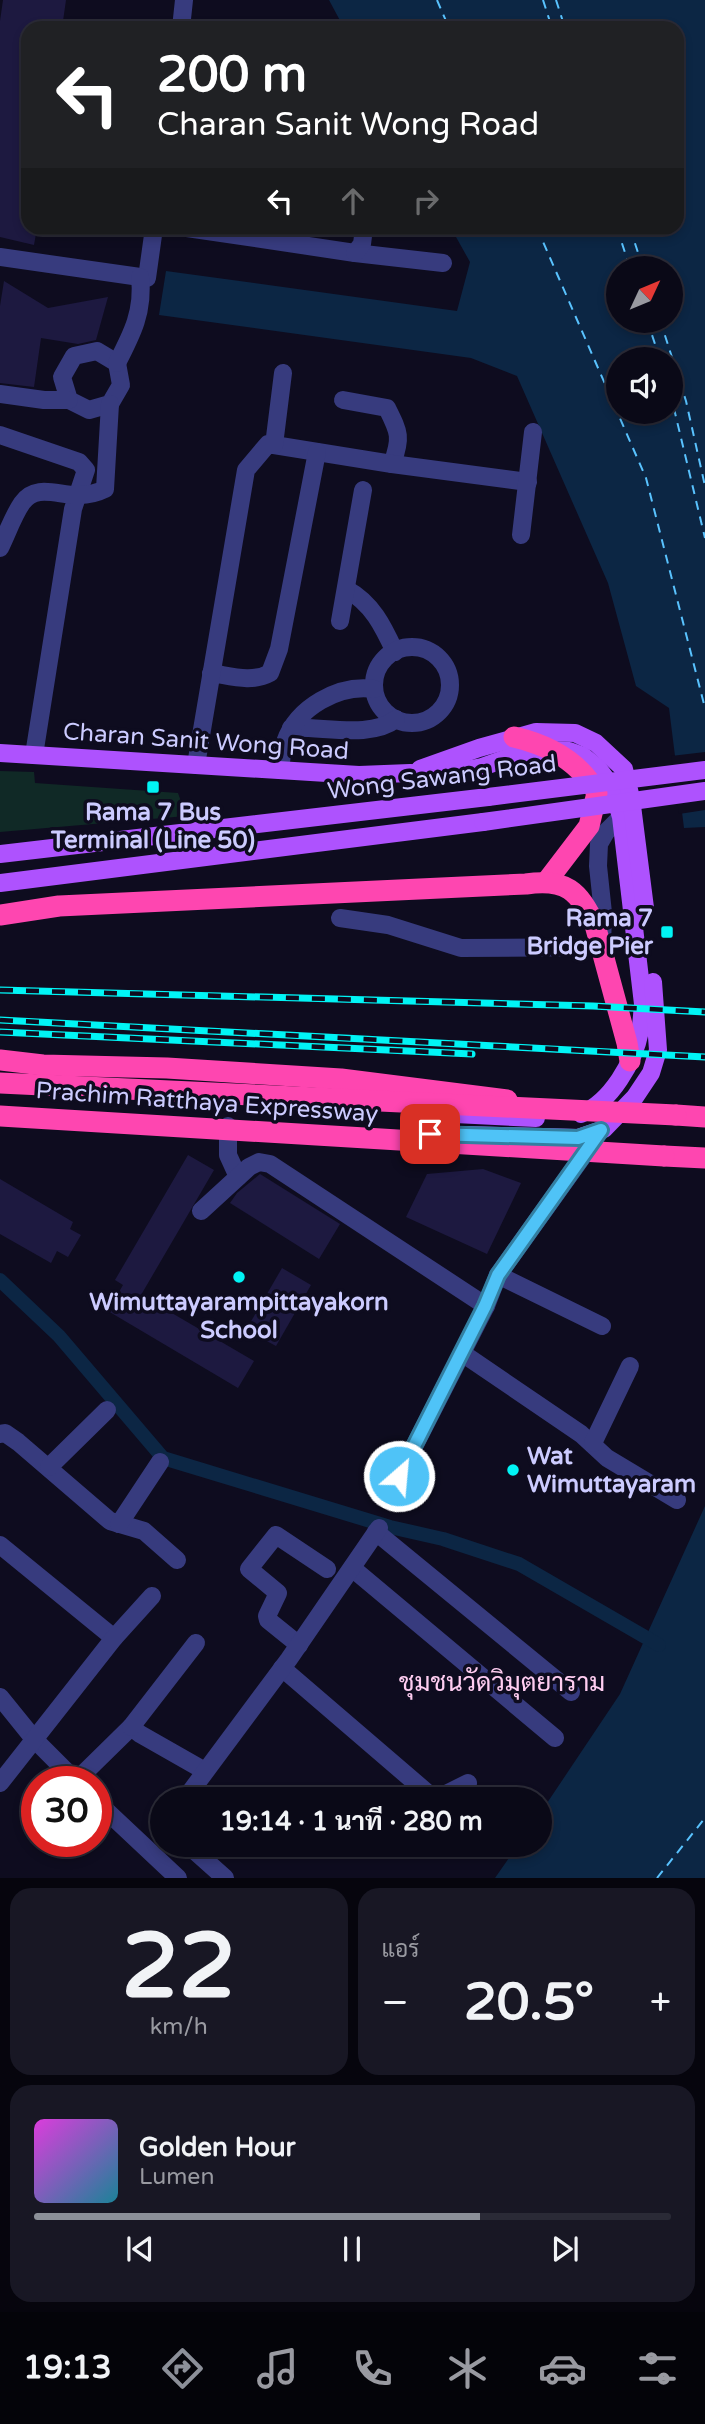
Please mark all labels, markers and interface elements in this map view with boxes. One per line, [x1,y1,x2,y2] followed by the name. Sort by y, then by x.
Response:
[157,46,307,105] text: 200 m
[42,49,133,140] icon: left
[157,106,539,144] text: Charan Sanit Wong Road
[261,182,299,220] icon: left
[334,182,372,220] icon: ahead
[407,182,445,220] icon: right
[606,256,682,332] north arrow
[606,256,683,424] map controls
[606,347,683,424] button: sound
[62,717,350,766] street label: Charan Sanit Wong Road
[326,749,558,806] street label: Wong Sawang Road
[145,779,161,795] marker: Rama 7 Bus Terminal (Line 50)
[50,798,255,855] place label: Rama 7 Bus Terminal (Line 50)
[527,904,654,961] place label: Rama 7 Bridge Pier
[659,924,675,940] marker: Rama 7 Bridge Pier
[35,1076,379,1129] street label: Prachim Ratthaya Expressway
[400,1104,460,1164] pin
[411,1115,449,1153] icon: arrive
[231,1269,247,1285] marker: Wimuttayarampittayakorn School
[89,1288,389,1345] place label: Wimuttayarampittayakorn School
[362,1439,436,1513] position arrow
[527,1442,696,1499] place label: Wat Wimuttayaram
[505,1462,521,1478] marker: Wat Wimuttayaram
[399,1666,605,1700] district label: ชุมชนวัดวิมุตยาราม
[21,1766,112,1857] speed limit sign: 30
[219,1806,483,1837] text: 19:14 · 1 นาที · 280 m
[122,1912,236,2022] text: 22
[382,1936,419,1964] text: แอร์
[464,1971,594,2034] text: 20.5°
[382,1980,409,2026] text: −
[650,1980,671,2026] text: +
[150,2013,208,2041] text: km/h
[139,2132,296,2163] text: Golden Hour
[139,2163,214,2191] text: Lumen
[121,2230,159,2268] icon: previous
[333,2230,371,2268] icon: pause
[546,2230,584,2268] icon: next
[158,2344,207,2393] icon: directions
[253,2344,302,2393] icon: music
[348,2344,397,2393] icon: phone
[443,2344,492,2393] icon: climate
[538,2344,587,2393] icon: car
[633,2344,682,2393] icon: filters
[23,2349,112,2387] text: 19:13

